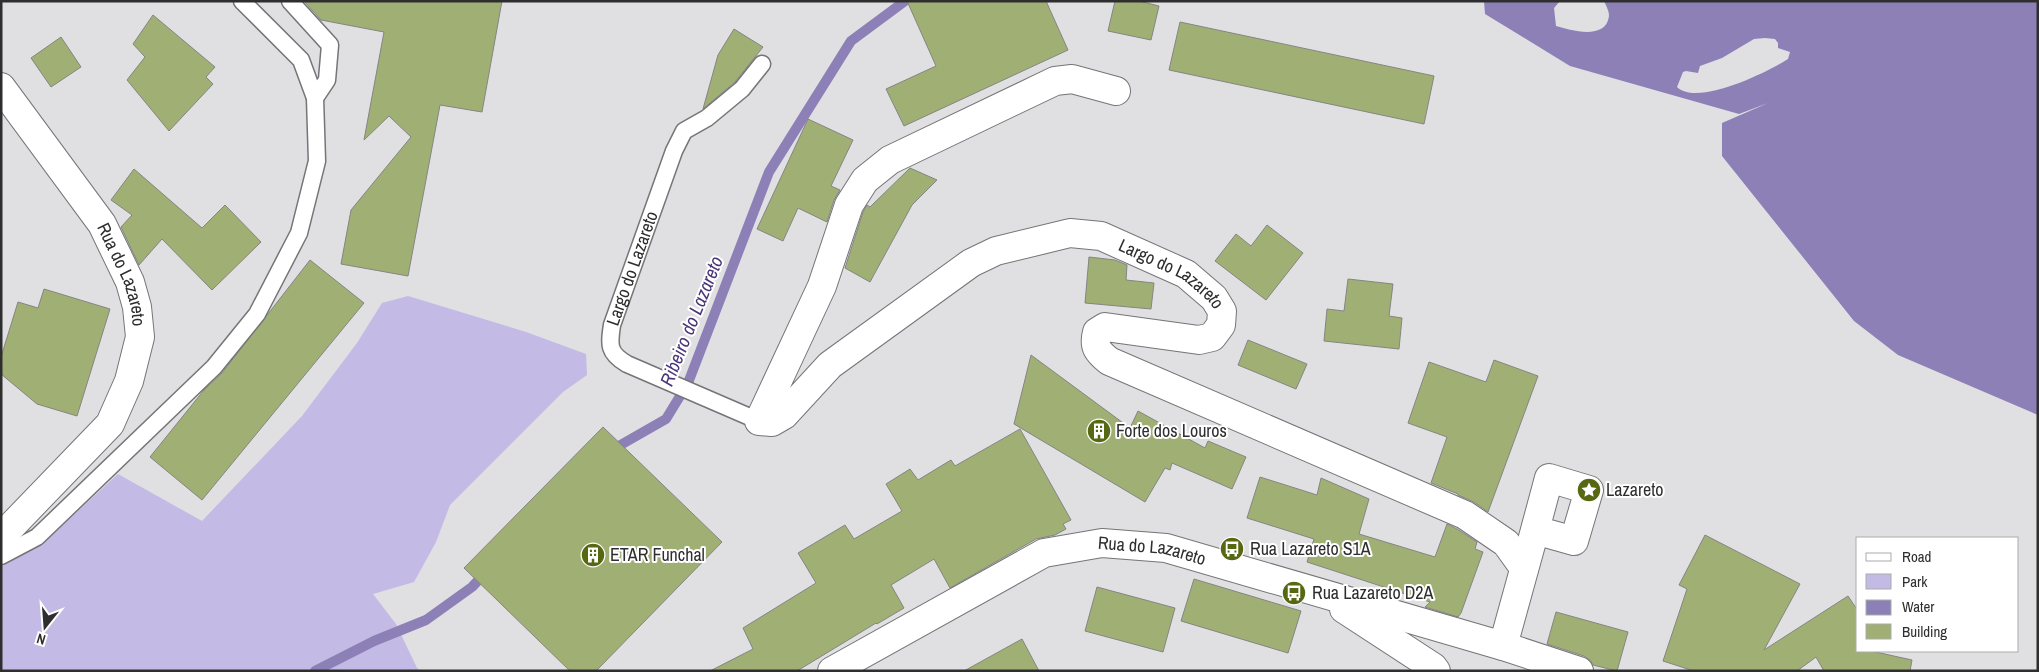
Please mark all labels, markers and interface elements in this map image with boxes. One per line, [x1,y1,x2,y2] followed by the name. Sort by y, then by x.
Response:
[600,208,664,329] street label: Largo do Lazareto
[91,218,152,327] street label: Rua do Lazareto
[1115,232,1230,313] street label: Largo do Lazareto
[653,252,729,390] water label: Ribeiro do Lazareto
[1086,418,1112,444] building icon: Forte dos Louros
[1116,418,1227,443] place label: Forte dos Louros
[1576,477,1602,503] place icon: Lazareto
[1606,477,1663,502] place label: Lazareto
[1097,530,1209,571] street label: Rua do Lazareto
[1219,536,1245,562] bus stop icon: Rua Lazareto S1A
[1250,536,1371,561] place label: Rua Lazareto S1A
[1856,537,2019,652] legend
[580,542,606,568] building icon: ETAR Funchal
[610,542,705,567] place label: ETAR Funchal
[1902,546,1931,567] text: Road
[1902,571,1928,592] text: Park
[1281,580,1307,606] bus stop icon: Rua Lazareto D2A
[1312,580,1434,605] place label: Rua Lazareto D2A
[1902,596,1934,617] text: Water
[20,602,70,652] north arrow
[1902,621,1947,642] text: Building
[35,630,48,649] text: N

